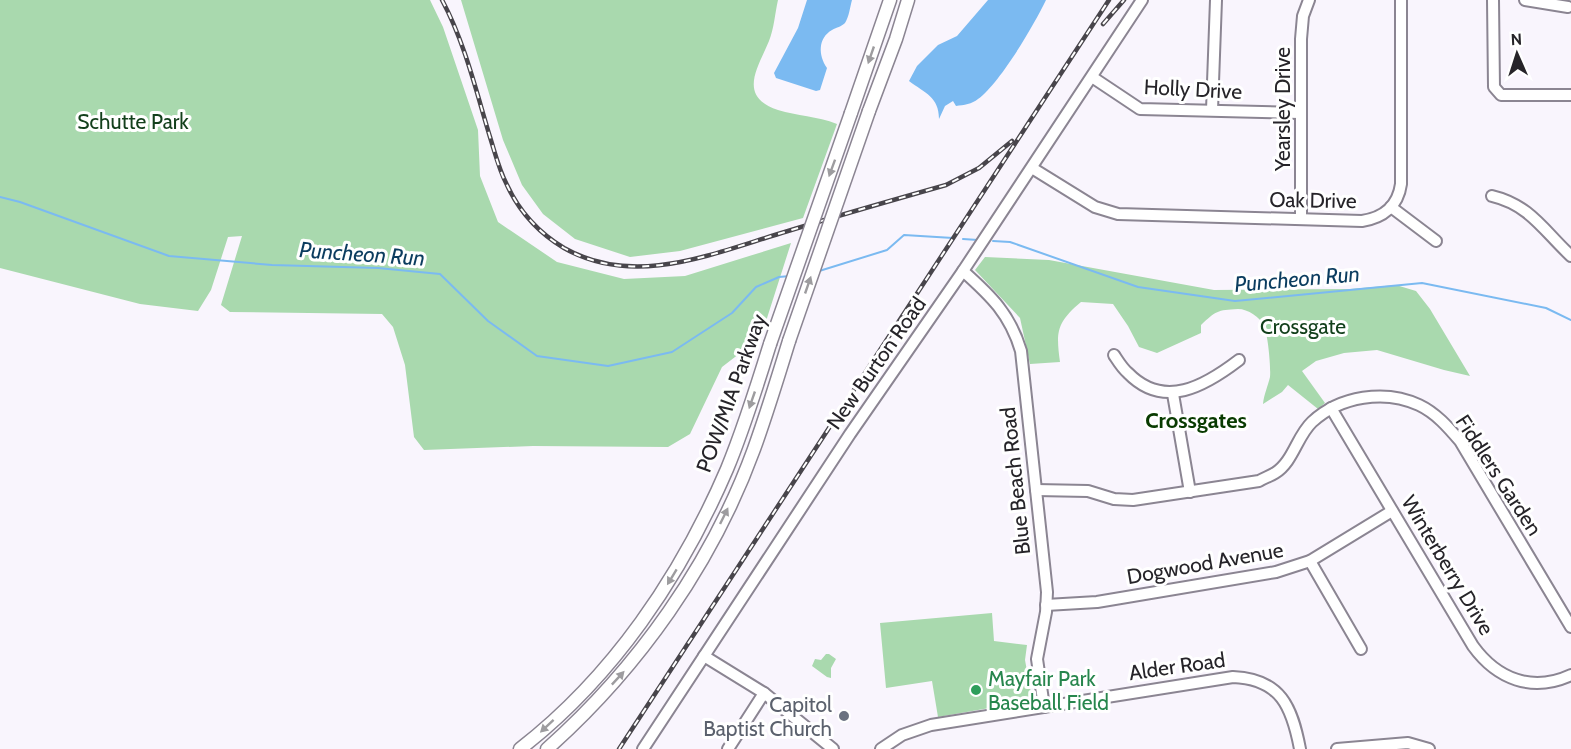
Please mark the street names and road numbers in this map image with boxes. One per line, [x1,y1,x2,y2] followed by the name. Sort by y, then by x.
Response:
[1270,47,1295,172] street label: Yearsley Drive
[1143,74,1243,104] street label: Holly Drive
[1269,187,1357,213] street label: Oak Drive
[821,292,931,434] street label: New Burton Road
[691,310,771,476] street label: POW/MIA Parkway
[995,406,1035,556] street label: Blue Beach Road
[1451,410,1547,540] street label: Fiddlers Garden
[1397,491,1500,639] street label: Winterberry Drive
[1125,537,1285,589] street label: Dogwood Avenue
[1127,647,1227,685] street label: Alder Road

